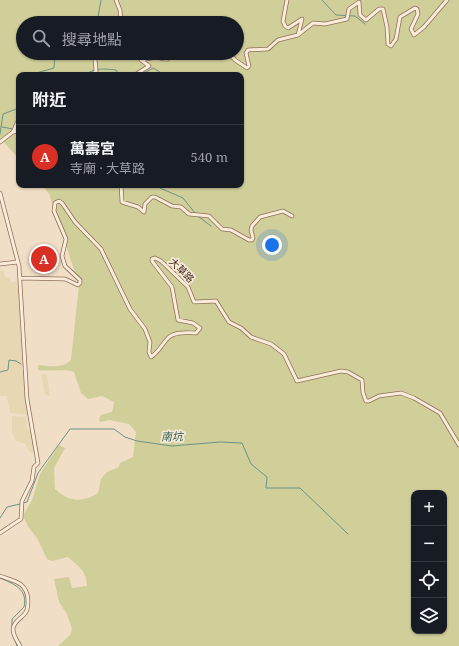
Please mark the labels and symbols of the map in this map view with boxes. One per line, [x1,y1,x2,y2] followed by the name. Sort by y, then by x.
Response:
[262,235,282,255] your location
[31,244,57,274] pin: A
[166,254,198,286] street label: 大草路
[161,428,185,444] water label: 南坑

